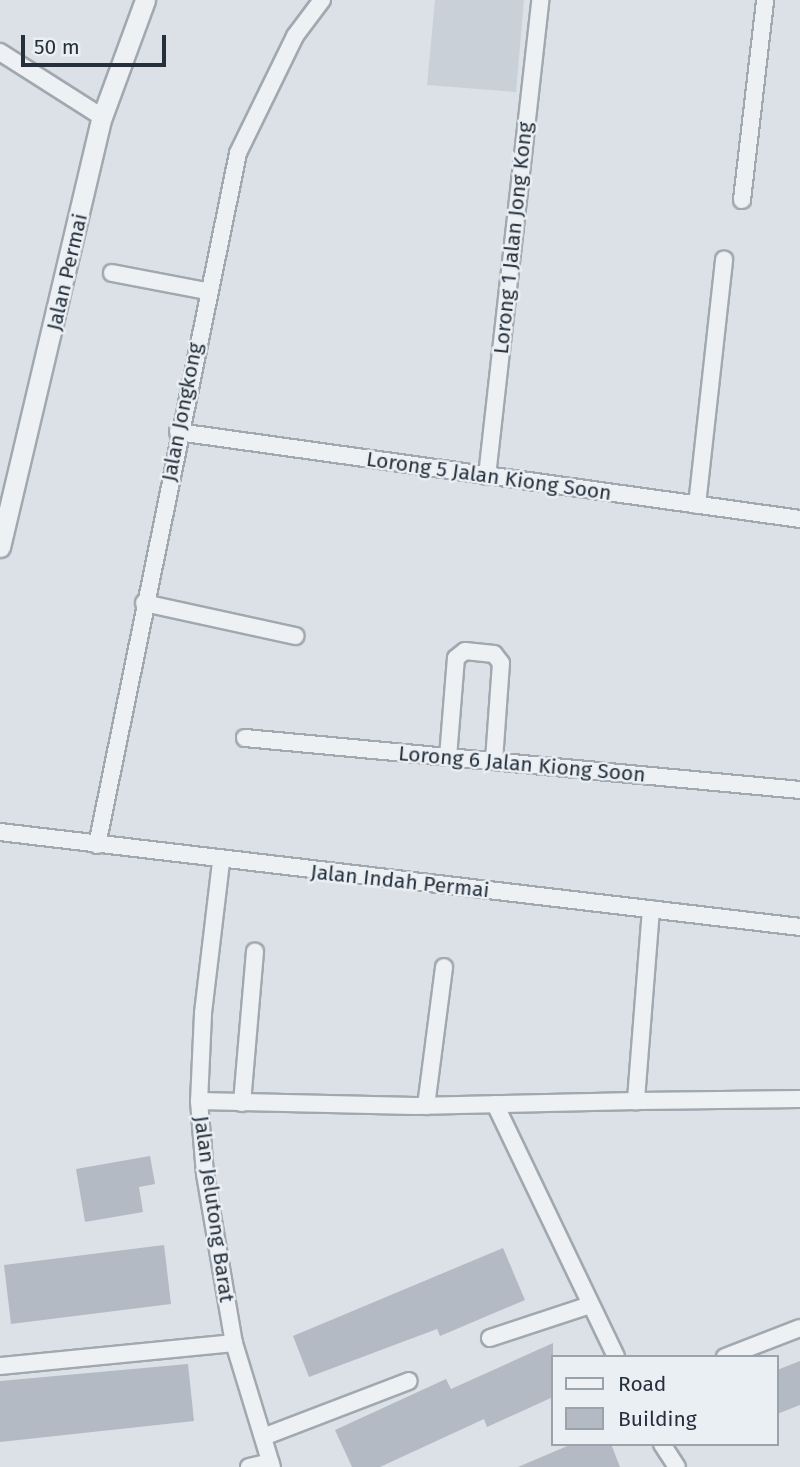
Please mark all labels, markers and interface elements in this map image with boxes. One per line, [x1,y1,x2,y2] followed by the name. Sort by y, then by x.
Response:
[24,21,170,65] scale bar
[34,34,80,60] text: 50 m
[488,121,538,355] street label: Lorong 1 Jalan Jong Kong
[41,211,93,333] street label: Jalan Permai
[156,340,208,484] street label: Jalan Jongkong
[365,446,613,506] street label: Lorong 5 Jalan Kiong Soon
[397,741,647,787] street label: Lorong 6 Jalan Kiong Soon
[309,859,491,903] street label: Jalan Indah Permai
[188,1114,240,1304] street label: Jalan Jelutong Barat
[552,1355,779,1446] legend
[618,1371,666,1397] text: Road
[618,1406,697,1432] text: Building

